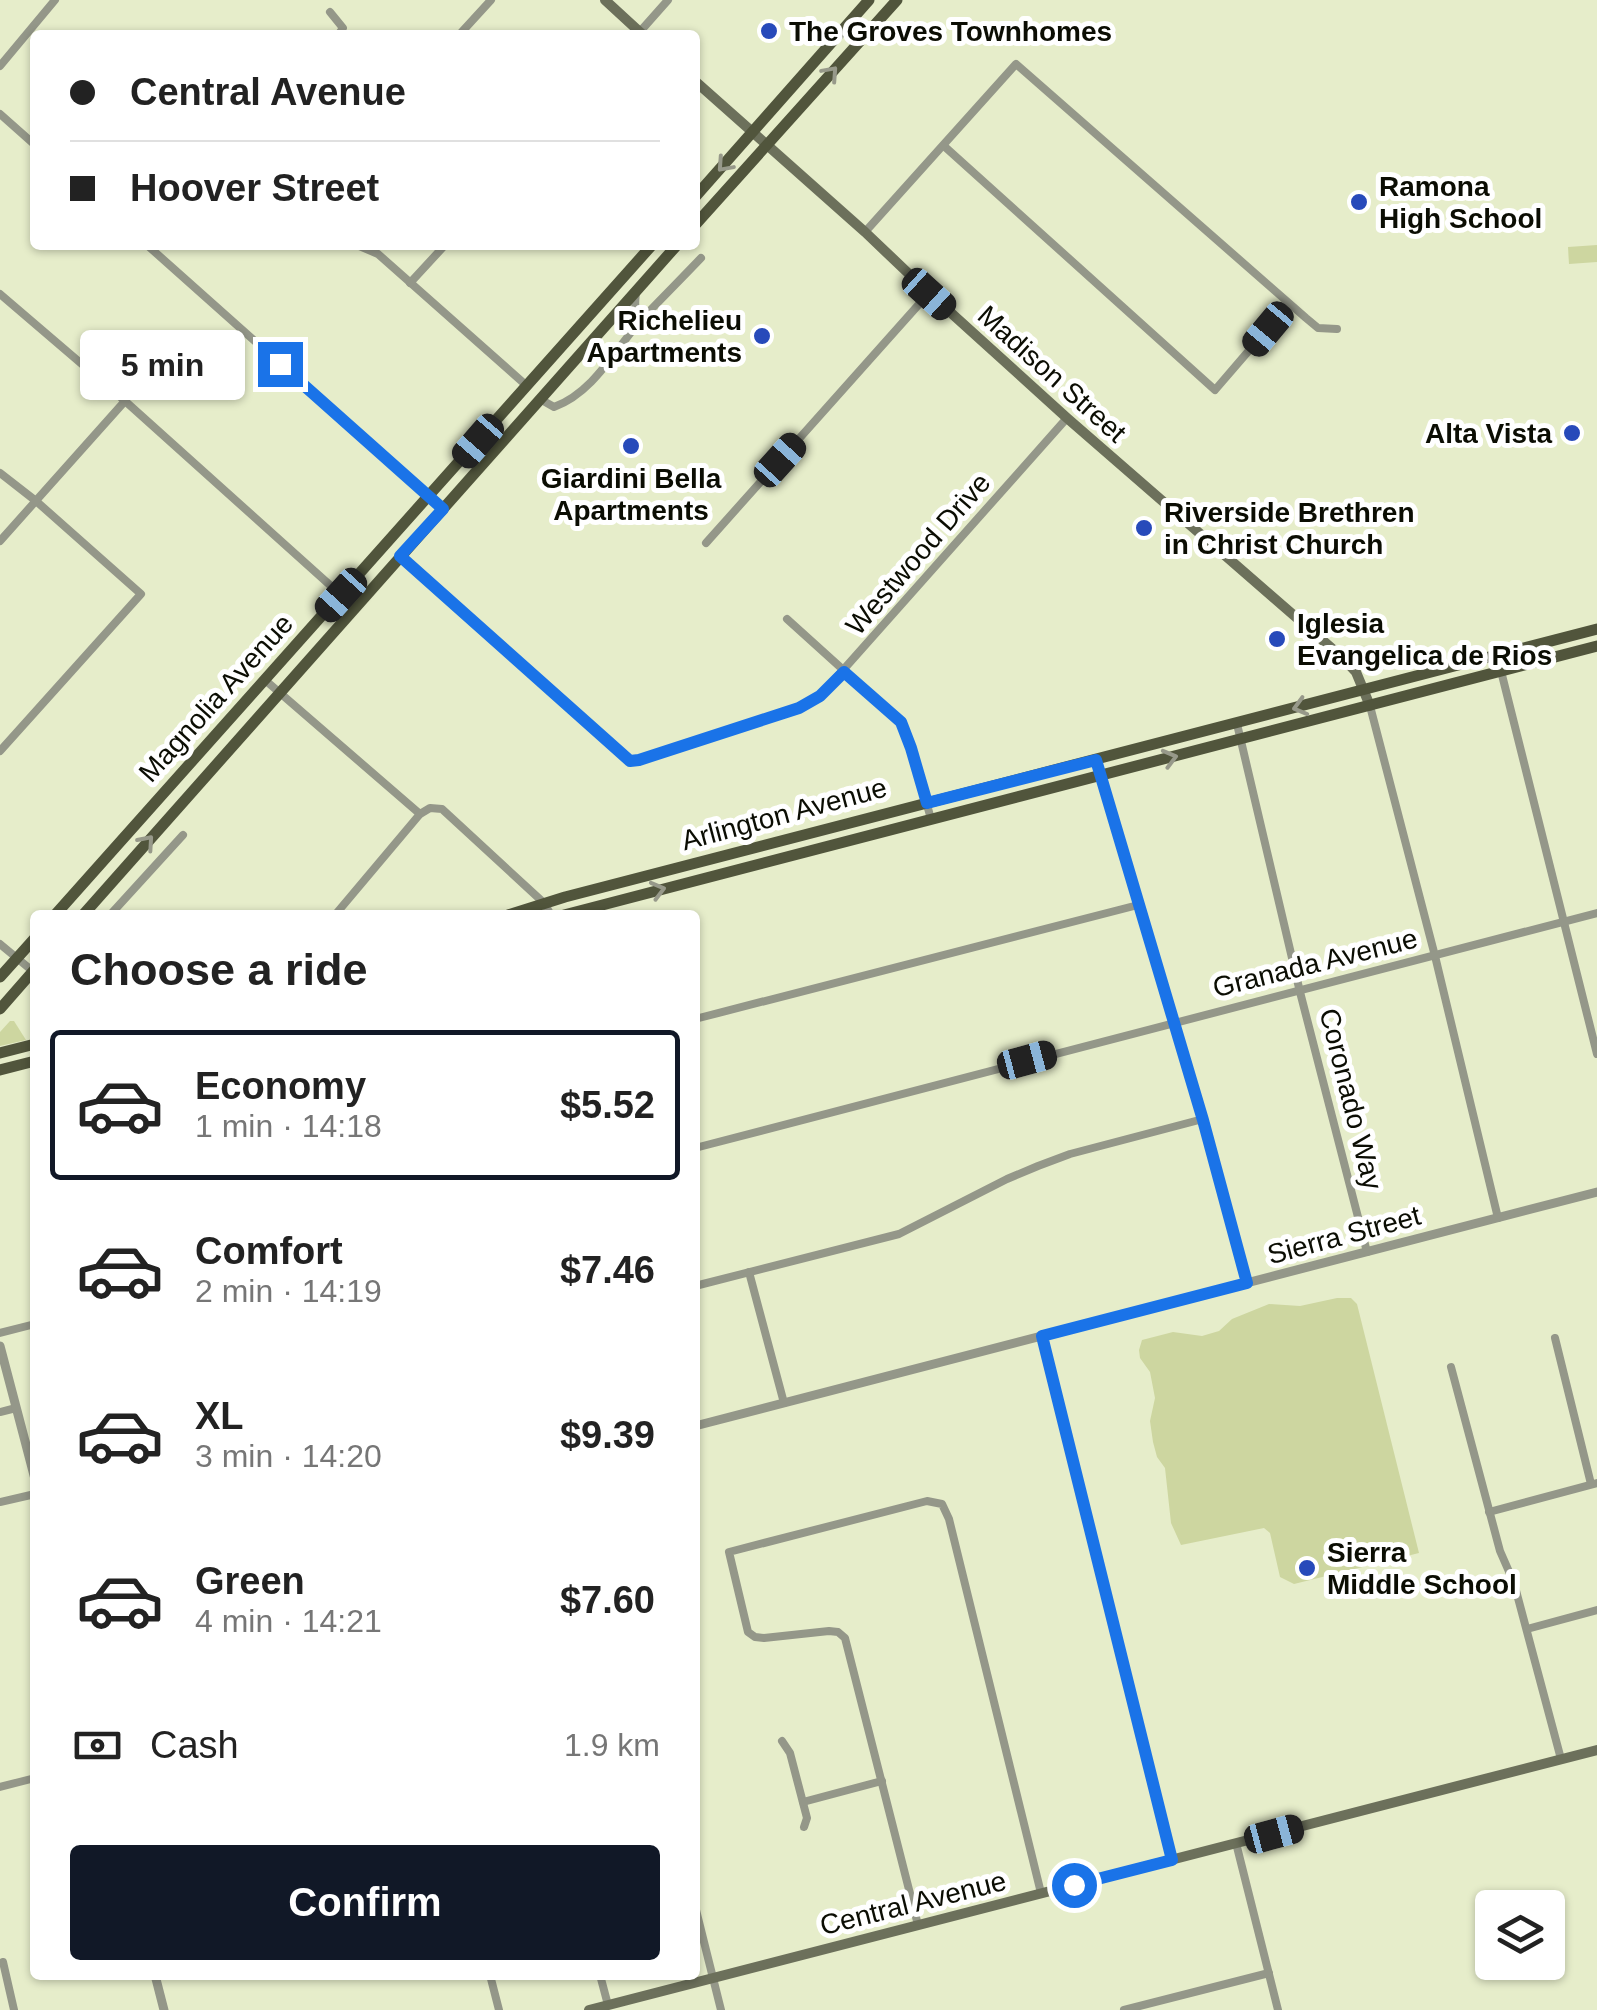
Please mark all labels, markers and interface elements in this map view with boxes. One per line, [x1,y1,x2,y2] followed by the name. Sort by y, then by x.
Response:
[789,16,1112,47] place label: The Groves Townhomes
[758,20,780,42] marker: The Groves Townhomes
[819,66,837,85] one-way arrow
[130,71,406,113] text: Central Avenue
[717,153,735,172] one-way arrow
[130,167,379,209] text: Hoover Street
[1379,171,1542,234] place label: Ramona High School
[1348,191,1370,213] marker: Ramona High School
[897,263,961,325] car
[1237,296,1299,362] car
[972,299,1133,449] street label: Madison Street
[586,305,742,368] place label: Richelieu Apartments
[751,325,773,347] marker: Richelieu Apartments
[80,329,245,399] callout: 5 min
[258,342,303,387] route end
[121,347,204,383] text: 5 min
[447,409,509,473] car
[1425,418,1552,449] place label: Alta Vista
[1561,422,1583,444] marker: Alta Vista
[749,428,811,492] car
[620,435,642,457] marker: Giardini Bella Apartments
[541,463,722,526] place label: Giardini Bella Apartments
[840,467,996,641] street label: Westwood Drive
[1164,497,1415,560] place label: Riverside Brethren in Christ Church
[1133,517,1155,539] marker: Riverside Brethren in Christ Church
[310,563,372,627] car
[133,608,299,788] street label: Magnolia Avenue
[1297,608,1552,671] place label: Iglesia Evangelica de Rios
[1266,628,1288,650] marker: Iglesia Evangelica de Rios
[1292,695,1309,716] one-way arrow
[1161,748,1178,769] one-way arrow
[678,772,890,856] street label: Arlington Avenue
[135,835,153,854] one-way arrow
[649,881,666,902] one-way arrow
[1210,923,1420,1003] street label: Granada Avenue
[70,944,368,995] text: Choose a ride
[1313,1005,1389,1193] street label: Coronado Way
[994,1038,1060,1082] car
[75,1060,165,1150] icon: car
[195,1065,366,1107] text: Economy
[560,1084,655,1126] text: $5.52
[195,1108,382,1144] text: 1 min · 14:18
[1264,1200,1424,1270] street label: Sierra Street
[75,1225,165,1315] icon: car
[195,1230,343,1272] text: Comfort
[560,1249,655,1291] text: $7.46
[195,1273,382,1309] text: 2 min · 14:19
[75,1390,165,1480] icon: car
[195,1395,244,1437] text: XL
[560,1414,655,1456] text: $9.39
[195,1438,382,1474] text: 3 min · 14:20
[1327,1537,1517,1600] place label: Sierra Middle School
[75,1555,165,1645] icon: car
[1296,1557,1318,1579] marker: Sierra Middle School
[195,1560,305,1602] text: Green
[560,1579,655,1621] text: $7.60
[195,1603,382,1639] text: 4 min · 14:21
[70,1718,125,1773] icon: cash
[150,1724,239,1766] text: Cash
[564,1727,660,1763] text: 1.9 km
[1241,1812,1307,1856] car
[70,1845,660,1960] button: Confirm
[1052,1863,1097,1908] route start
[817,1865,1009,1941] street label: Central Avenue
[1475,1890,1565,1980] map controls
[1475,1890,1565,1980] button: layers

